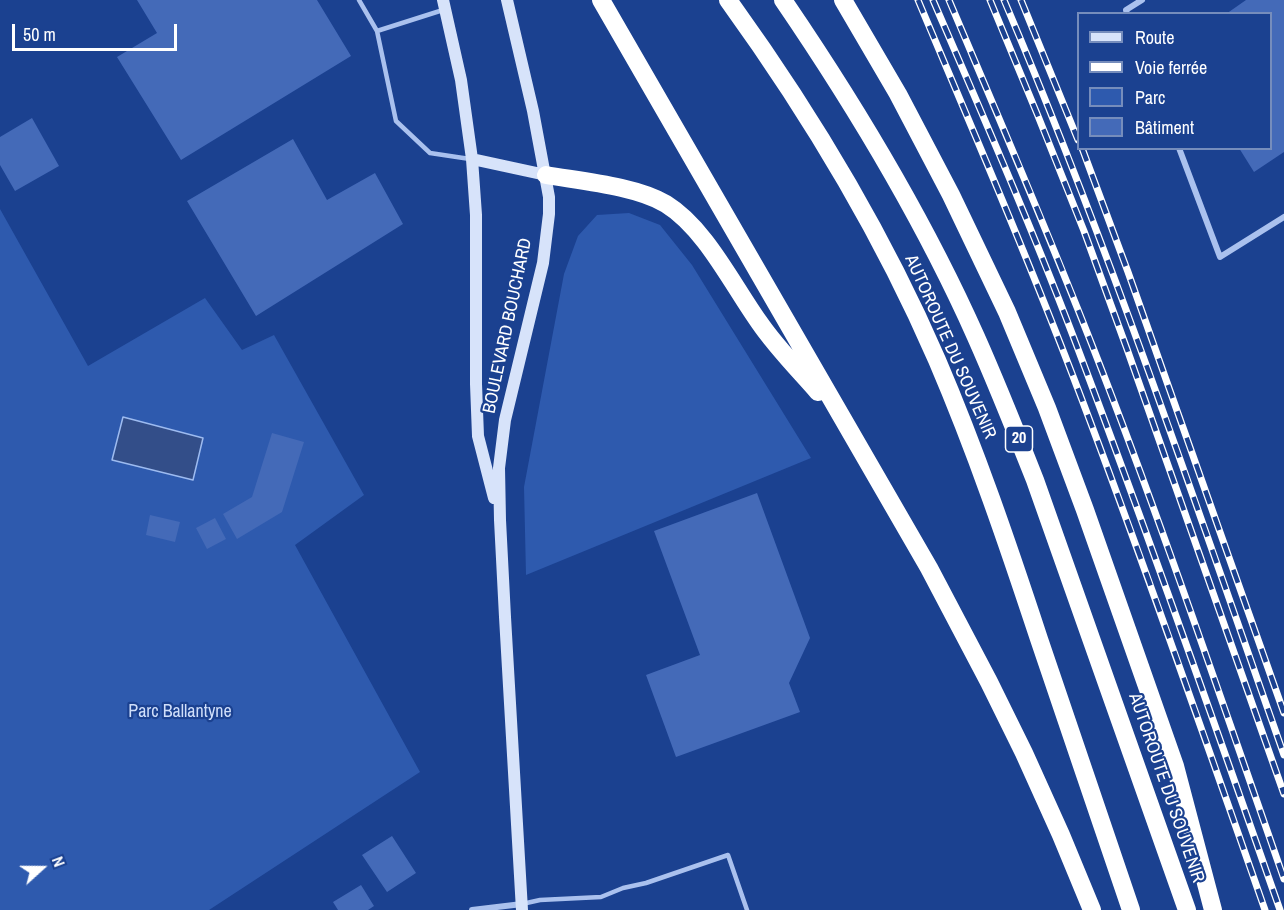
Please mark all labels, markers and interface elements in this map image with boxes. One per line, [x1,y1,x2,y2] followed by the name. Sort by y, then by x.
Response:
[15,12,180,50] scale bar
[1077,12,1272,150] legend
[23,22,56,47] text: 50 m
[1135,25,1174,50] text: Route
[1135,55,1207,80] text: Voie ferrée
[1135,85,1165,110] text: Parc
[1135,115,1194,140] text: Bâtiment
[479,236,537,416] street label: BOULEVARD BOUCHARD
[900,252,1000,442] street label: AUTOROUTE DU SOUVENIR
[1006,426,1032,452] road number: 20
[1123,690,1209,886] street label: AUTOROUTE DU SOUVENIR
[128,701,232,723] park label: Parc Ballantyne
[12,838,72,898] north arrow
[47,853,71,870] text: N

